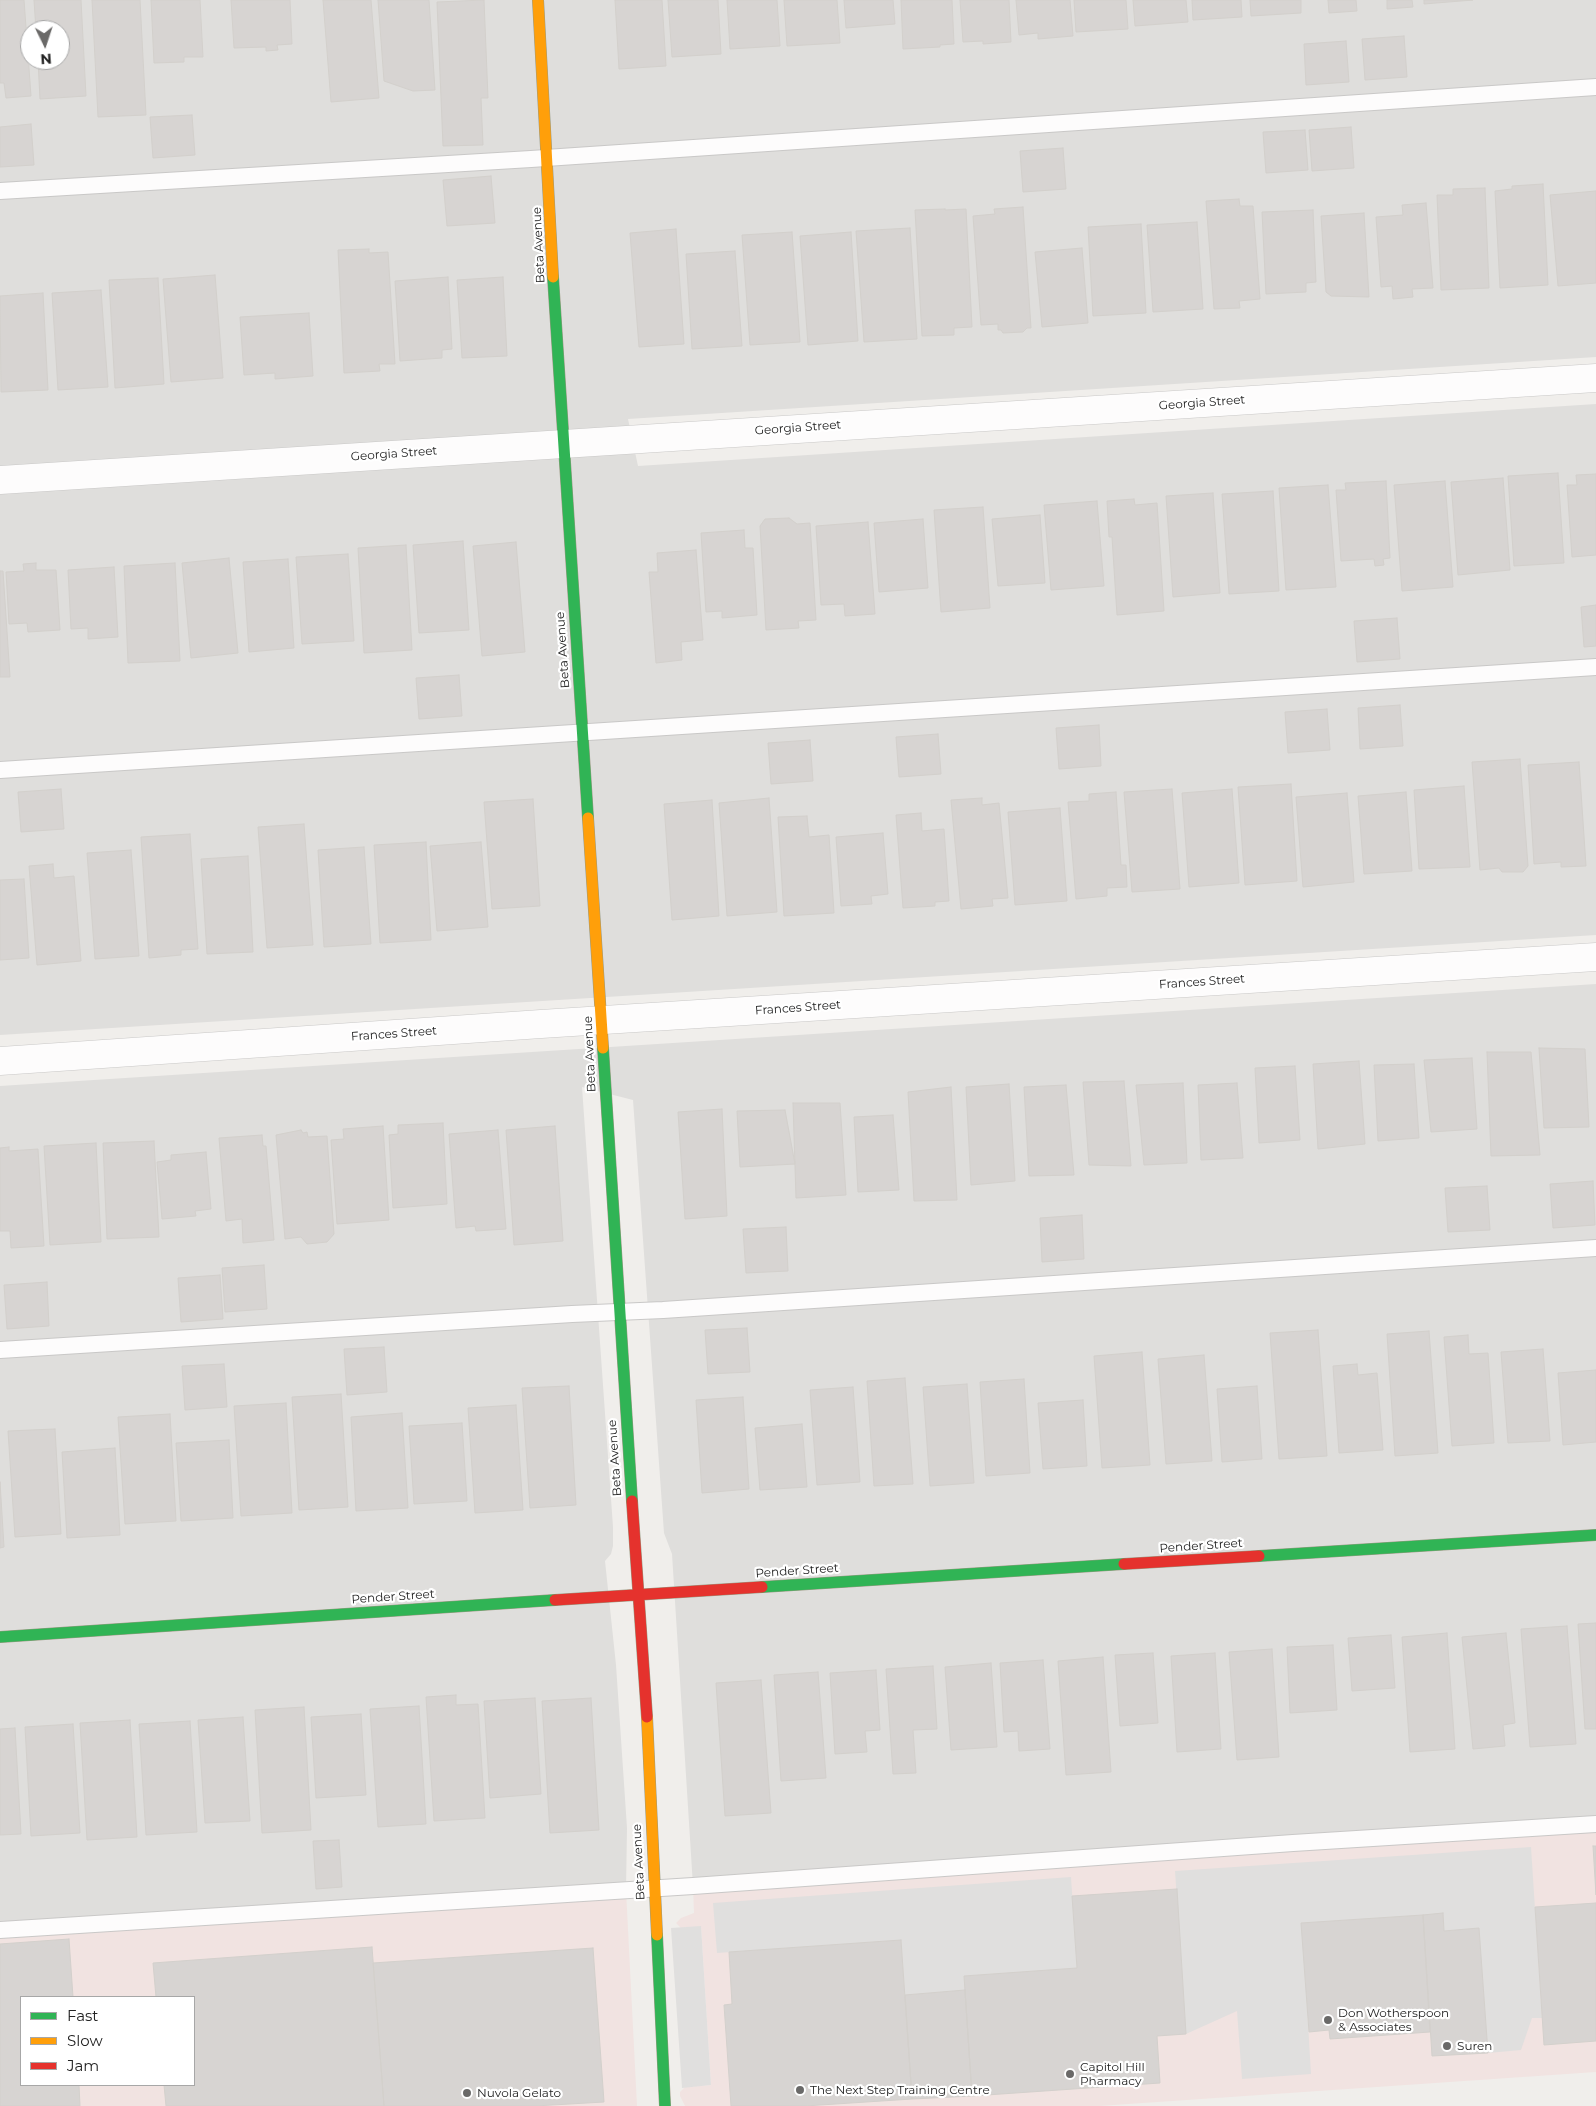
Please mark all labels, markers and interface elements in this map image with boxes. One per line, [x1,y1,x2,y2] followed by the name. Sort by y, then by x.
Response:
[20,20,70,70] north arrow
[40,50,52,68] text: N
[530,206,548,284] street label: Beta Avenue
[1158,393,1246,413] street label: Georgia Street
[754,418,842,438] street label: Georgia Street
[350,444,438,464] street label: Georgia Street
[553,611,573,689] street label: Beta Avenue
[1159,972,1245,992] street label: Frances Street
[755,998,841,1018] street label: Frances Street
[581,1015,599,1093] street label: Beta Avenue
[351,1024,437,1044] street label: Frances Street
[605,1419,625,1497] street label: Beta Avenue
[1159,1536,1243,1556] street label: Pender Street
[755,1561,839,1581] street label: Pender Street
[351,1587,435,1607] street label: Pender Street
[630,1823,648,1901] street label: Beta Avenue
[20,1996,195,2086] legend
[67,2006,98,2025] text: Fast
[1338,2006,1449,2034] place label: Don Wotherspoon & Associates
[1322,2014,1334,2026] marker: Don Wotherspoon & Associates
[67,2031,103,2050] text: Slow
[1457,2039,1492,2053] place label: Suren
[1441,2040,1453,2052] marker: Suren
[67,2056,99,2075] text: Jam
[1080,2060,1145,2088] place label: Capitol Hill Pharmacy
[1064,2068,1076,2080] marker: Capitol Hill Pharmacy
[810,2083,990,2097] place label: The Next Step Training Centre
[794,2084,806,2096] marker: The Next Step Training Centre
[477,2086,561,2100] place label: Nuvola Gelato
[461,2087,473,2099] marker: Nuvola Gelato

